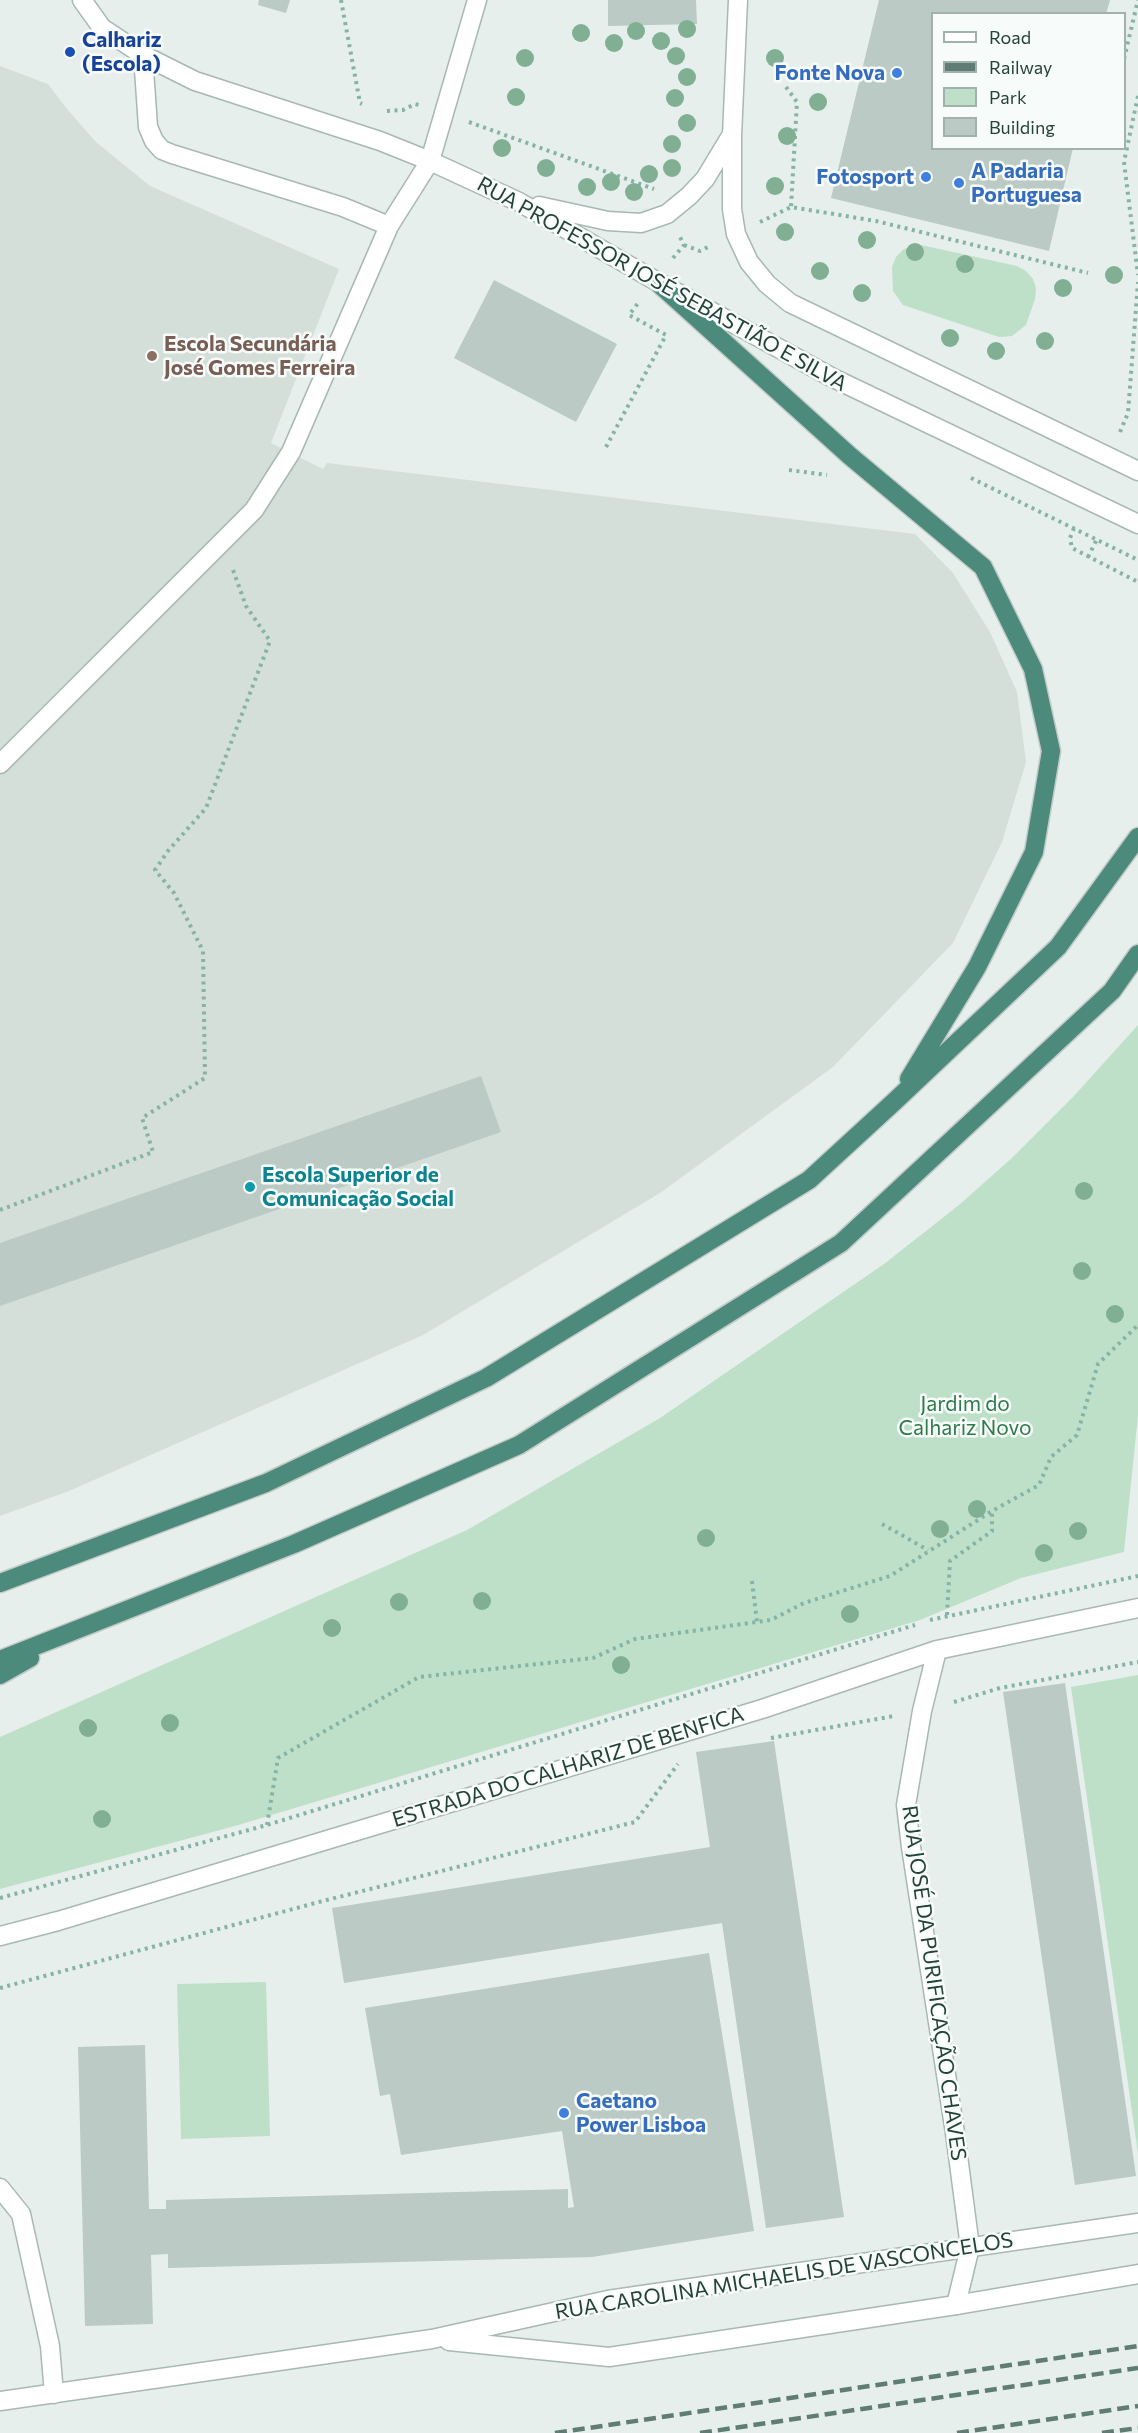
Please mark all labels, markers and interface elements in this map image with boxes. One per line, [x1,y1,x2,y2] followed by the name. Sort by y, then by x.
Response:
[931,12,1126,150] legend
[989,26,1031,48] text: Road
[82,27,162,77] place label: Calhariz (Escola)
[63,45,77,59] marker: Calhariz (Escola)
[989,56,1052,78] text: Railway
[774,60,885,86] place label: Fonte Nova
[890,66,904,80] marker: Fonte Nova
[989,86,1027,108] text: Park
[989,116,1055,138] text: Building
[971,158,1082,208] place label: A Padaria Portuguesa
[816,164,914,190] place label: Fotosport
[919,170,933,184] marker: Fotosport
[473,171,851,397] street label: RUA PROFESSOR JOSÉ SEBASTIÃO E SILVA
[952,176,966,190] marker: A Padaria Portuguesa
[164,331,355,381] place label: Escola Secundária José Gomes Ferreira
[145,349,159,363] marker: Escola Secundária José Gomes Ferreira
[262,1162,454,1212] place label: Escola Superior de Comunicação Social
[243,1180,257,1194] marker: Escola Superior de Comunicação Social
[899,1391,1031,1441] park label: Jardim do Calhariz Novo
[389,1701,747,1833] street label: ESTRADA DO CALHARIZ DE BENFICA
[897,1804,971,2162] street label: RUA JOSÉ DA PURIFICAÇÃO CHAVES
[576,2088,706,2138] place label: Caetano Power Lisboa
[557,2106,571,2120] marker: Caetano Power Lisboa
[553,2227,1015,2325] street label: RUA CAROLINA MICHAELIS DE VASCONCELOS

